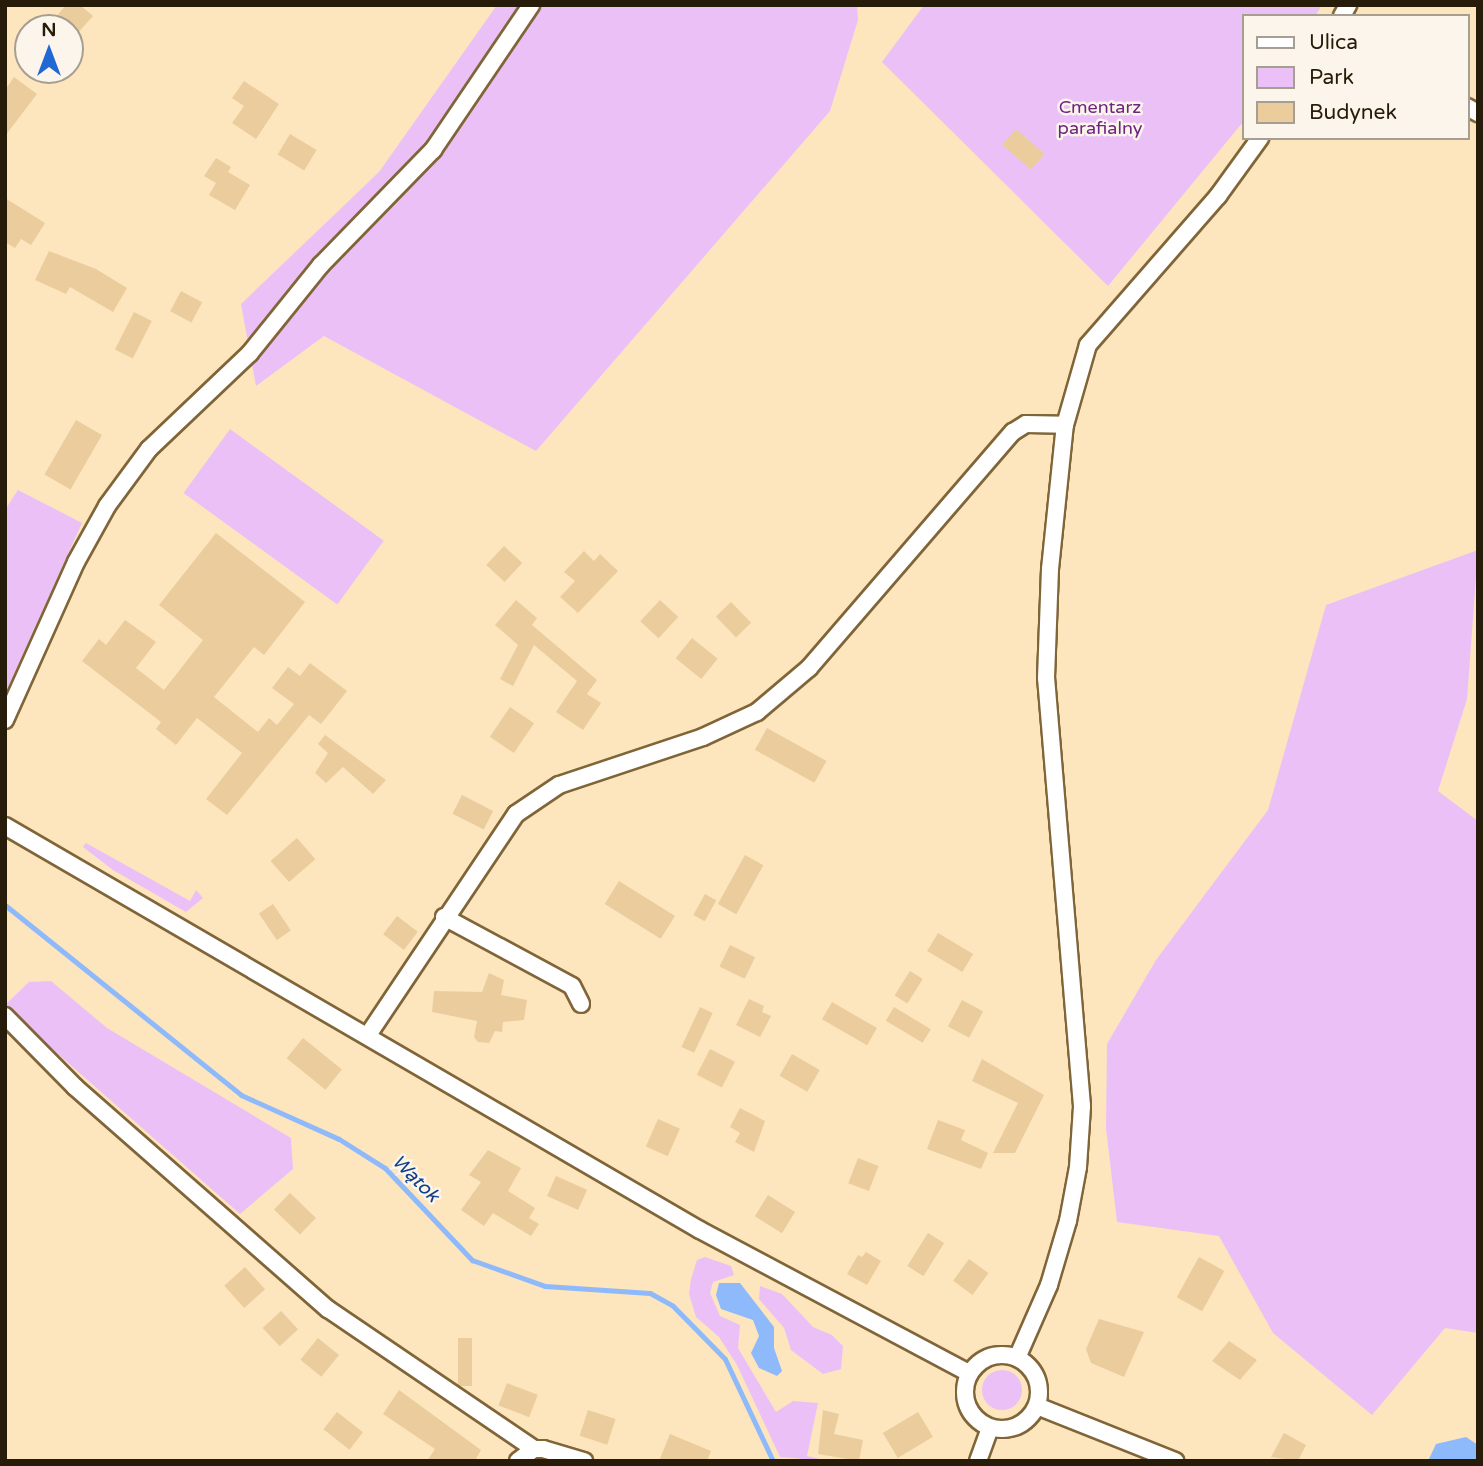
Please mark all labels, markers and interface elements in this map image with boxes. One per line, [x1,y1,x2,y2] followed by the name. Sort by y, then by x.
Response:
[14,14,84,84] north arrow
[1242,14,1469,140] legend
[41,19,57,41] text: N
[1309,30,1358,55] text: Ulica
[1309,65,1354,90] text: Park
[1058,97,1142,140] park label: Cmentarz parafialny
[1309,100,1397,125] text: Budynek
[387,1151,443,1207] water label: Wątok

